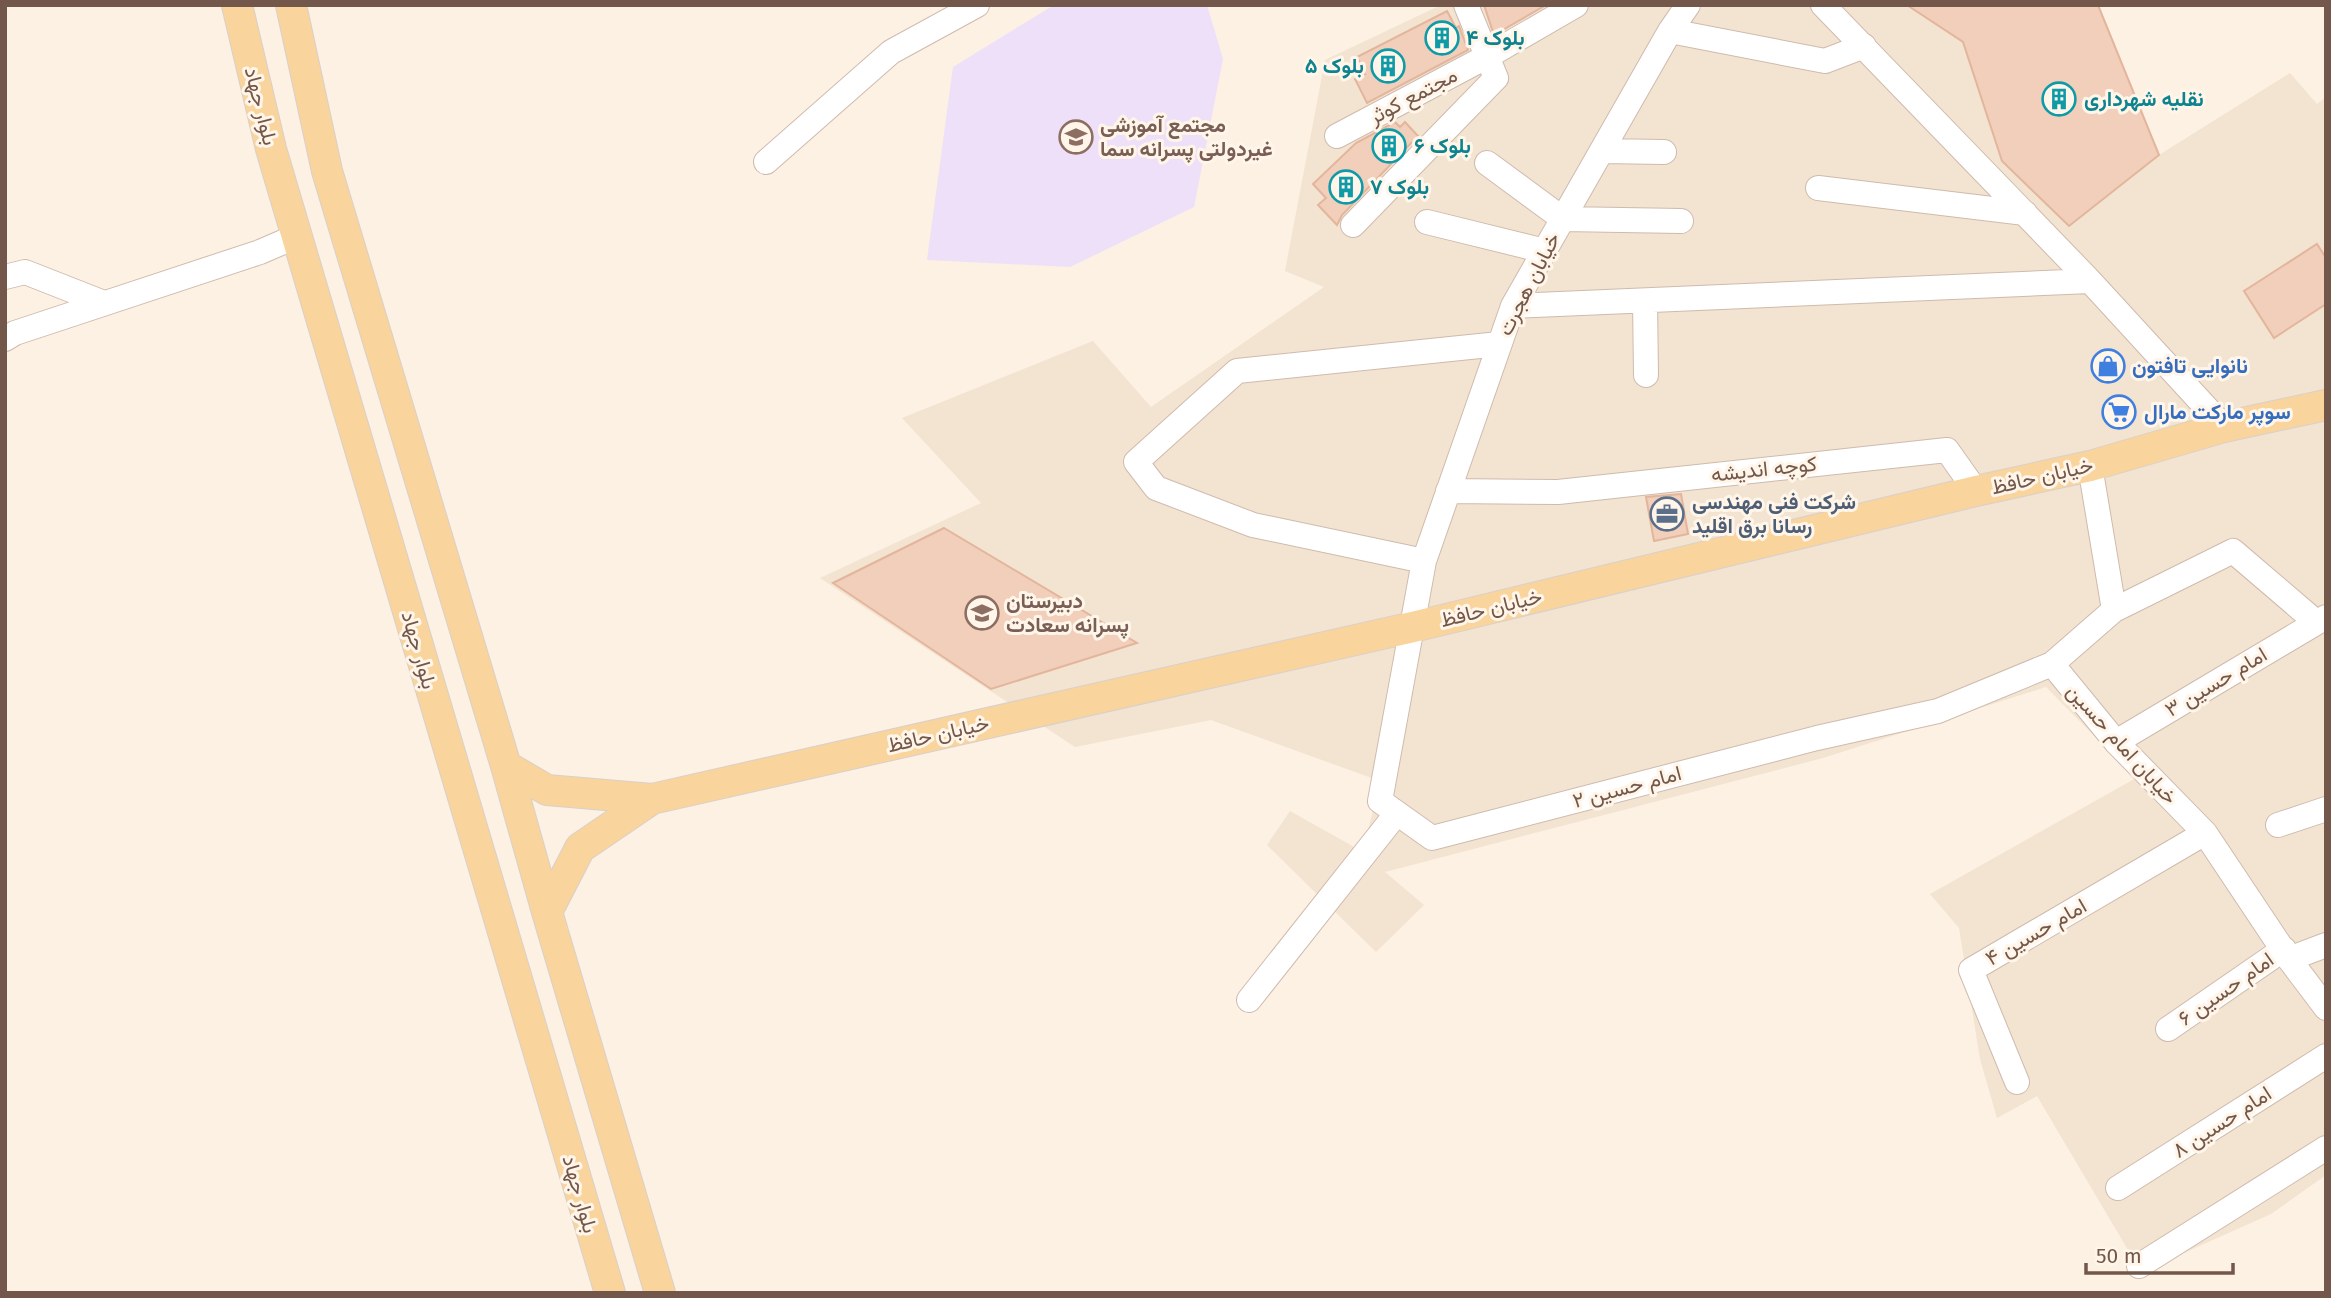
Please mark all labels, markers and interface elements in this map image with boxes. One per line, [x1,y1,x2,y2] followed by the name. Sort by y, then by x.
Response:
[1423,19,1461,57] building icon: بلوک ۴
[1466,25,1525,51] place label: بلوک ۴
[1369,47,1407,85] building icon: بلوک ۵
[1305,53,1364,79] place label: بلوک ۵
[1363,62,1462,131] street label: مجتمع کوثر
[239,64,283,148] street label: بلوار جهاد
[2040,80,2078,118] building icon: نقلیه شهرداری
[2084,86,2204,112] place label: نقلیه شهرداری
[1100,112,1273,163] place label: مجتمع آموزشی غیردولتی پسرانه سما
[1057,118,1095,156] school or university icon: مجتمع آموزشی غیردولتی پسرانه سما
[1370,127,1408,165] building icon: بلوک ۶
[1414,133,1471,159] place label: بلوک ۶
[1327,168,1365,206] building icon: بلوک ۷
[1370,174,1429,200] place label: بلوک ۷
[1492,228,1566,340] street label: خیابان هجرت
[2089,347,2127,385] shop icon: نانوایی تافتون
[2132,353,2248,379] place label: نانوایی تافتون
[2100,393,2138,431] supermarket icon: سوپر مارکت مارال
[2144,399,2291,426] place label: سوپر مارکت مارال
[1710,451,1818,488] street label: کوچه اندیشه
[1988,452,2096,500] street label: خیابان حافظ
[1692,489,1856,539] place label: شرکت فنی مهندسی رسانا برق اقلید
[1648,495,1686,533] office icon: شرکت فنی مهندسی رسانا برق اقلید
[1437,583,1545,633] street label: خیابان حافظ
[1006,588,1129,639] place label: دبیرستان پسرانه سعادت
[963,594,1001,632] school or university icon: دبیرستان پسرانه سعادت
[395,608,443,692] street label: بلوار جهاد
[2160,641,2272,723] street label: امام حسین ۳
[2060,678,2183,810] street label: خیابان امام حسین
[884,710,992,758] street label: خیابان حافظ
[1570,760,1684,815] street label: امام حسین ۲
[1981,893,2092,972] street label: امام حسین ۴
[2173,947,2279,1032] street label: امام حسین ۶
[2168,1080,2277,1164] street label: امام حسین ۸
[556,1152,604,1236] street label: بلوار جهاد
[2086,1232,2233,1276] scale bar
[2096,1243,2142,1269] text: 50 m

